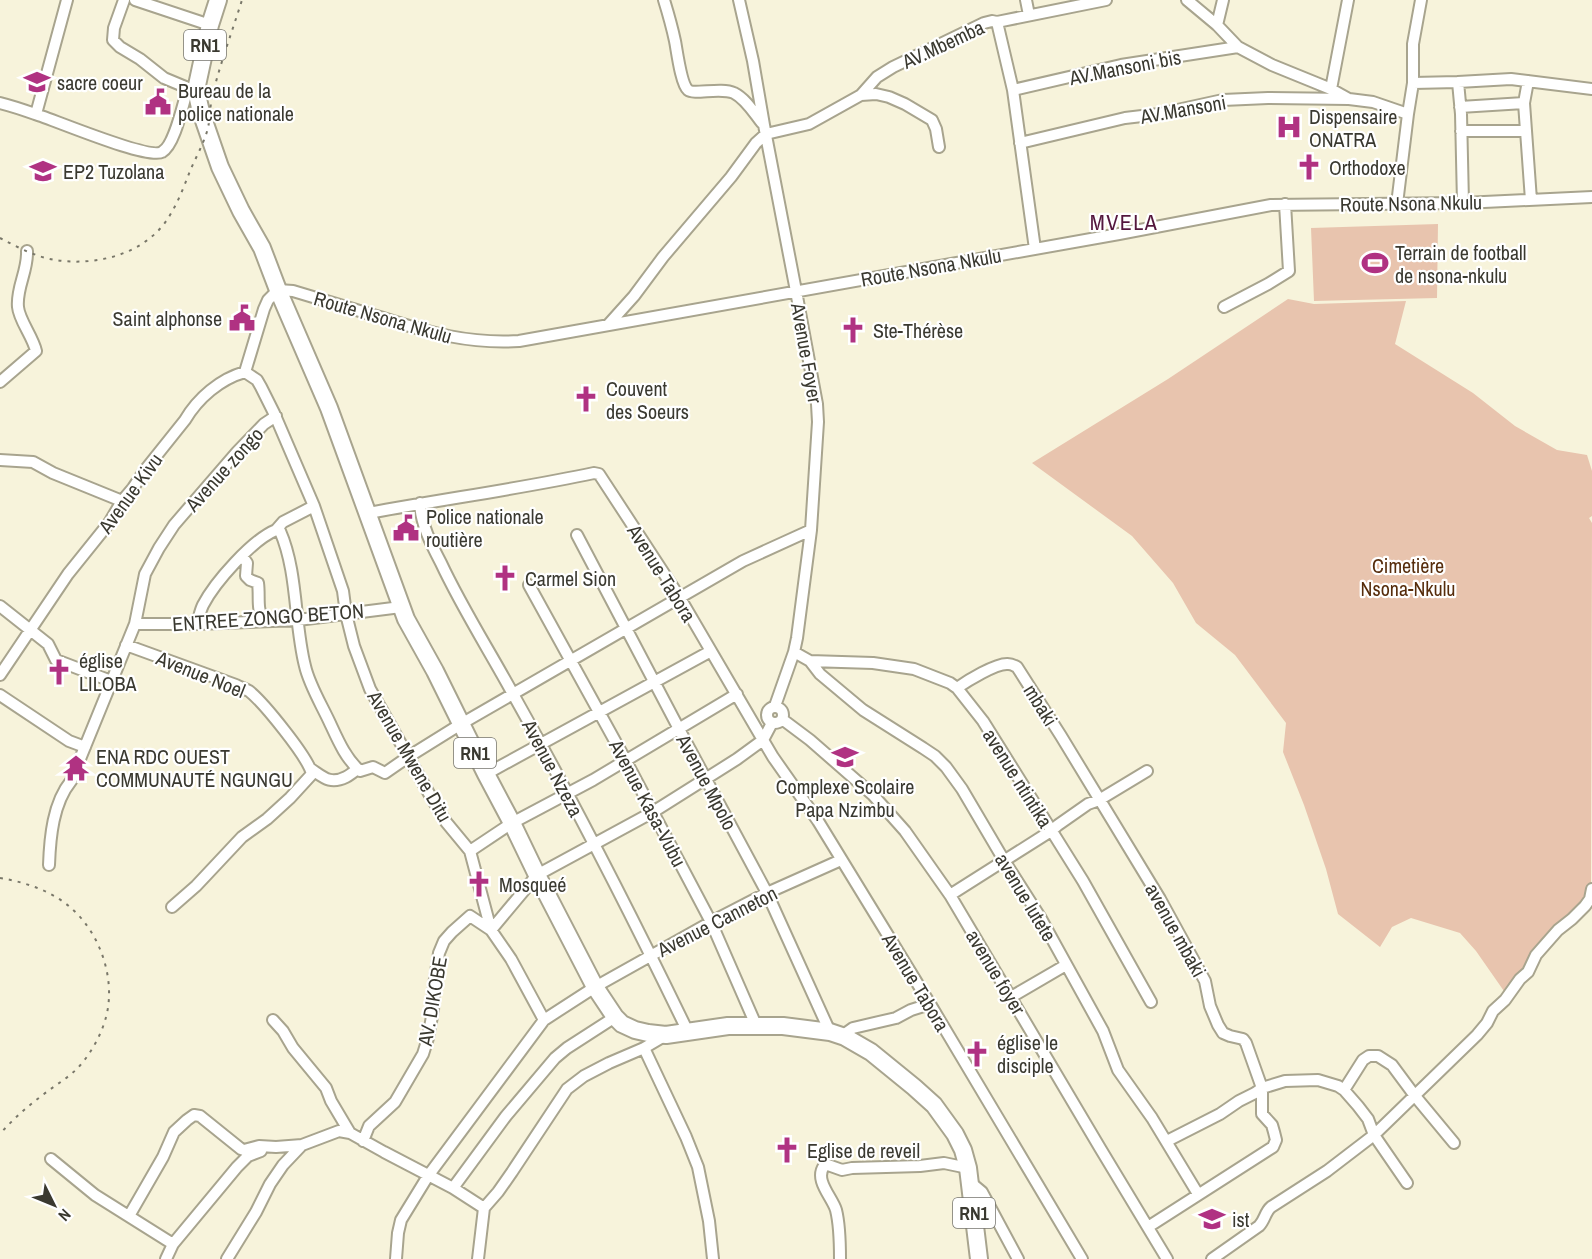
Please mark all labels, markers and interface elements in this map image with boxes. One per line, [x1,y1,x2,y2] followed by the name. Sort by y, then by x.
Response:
[897,13,988,75] street label: AV.Mbemba
[184,30,226,60] road number: RN1
[1066,43,1183,91] street label: AV.Mansoni bis
[22,67,52,97] school or university icon: sacre coeur
[57,69,143,96] place label: sacre coeur
[178,77,294,127] place label: Bureau de la police nationale
[143,87,173,117] public building icon: Bureau de la police nationale
[1137,88,1228,130] street label: AV.Mansoni
[1309,103,1397,153] place label: Dispensaire ONATRA
[1274,112,1304,142] hospital icon: Dispensaire ONATRA
[1294,152,1324,182] church icon: Orthodoxe
[1329,154,1406,181] place label: Orthodoxe
[28,156,58,186] school or university icon: EP2 Tuzolana
[63,158,164,185] place label: EP2 Tuzolana
[1340,188,1482,218] street label: Route Nsona Nkulu
[1090,207,1158,237] district label: MVELA
[1395,239,1526,289] place label: Terrain de football de nsona-nkulu
[859,241,1003,293] street label: Route Nsona Nkulu
[1360,248,1390,278] sports icon: Terrain de football de nsona-nkulu
[311,284,455,350] street label: Route Nsona Nkulu
[785,300,829,406] street label: Avenue Foyer
[227,303,257,333] public building icon: Saint alphonse
[113,305,222,332] place label: Saint alphonse
[838,315,868,345] church icon: Ste-Thérèse
[873,317,963,344] place label: Ste-Thérèse
[606,375,689,425] place label: Couvent des Soeurs
[571,384,601,414] church icon: Couvent des Soeurs
[178,421,269,518] street label: Avenue zongo
[91,448,168,539] street label: Avenue Kivu
[426,503,544,553] place label: Police nationale routière
[391,513,421,543] public building icon: Police nationale routière
[621,518,703,627] street label: Avenue Tabora
[1361,552,1455,602] park label: Cimetière Nsona-Nkulu
[490,563,520,593] church icon: Carmel Sion
[525,565,616,592] place label: Carmel Sion
[171,597,365,637] street label: ENTREE ZONGO BETON
[152,644,249,704] street label: Avenue Noel
[79,647,136,697] place label: église LILOBA
[44,657,74,687] church icon: église LILOBA
[1018,679,1064,731] street label: mbaki
[361,685,459,827] street label: Avenue Mwene Ditu
[516,714,590,821] street label: Avenue Nzeza
[977,723,1059,833] street label: avenue ntintika
[670,729,743,834] street label: Avenue Mpolo
[603,734,693,871] street label: Avenue Kasa-Vubu
[454,738,496,768] road number: RN1
[830,742,860,772] school or university icon: Complexe Scolaire Papa Nzimbu
[96,743,293,793] place label: ENA RDC OUEST COMMUNAUTÉ NGUNGU
[61,753,91,783] temple icon: ENA RDC OUEST COMMUNAUTÉ NGUNGU
[776,773,914,823] place label: Complexe Scolaire Papa Nzimbu
[989,848,1063,946] street label: avenue lutete
[464,869,494,899] church icon: Mosqueé
[499,871,566,898] place label: Mosqueé
[1139,878,1213,982] street label: avenue mbaki
[652,879,782,963] street label: Avenue Canneton
[960,924,1032,1020] street label: avenue foyer
[876,927,956,1036] street label: Avenue Tabora
[411,954,453,1049] street label: AV. DIKOBE
[997,1029,1058,1079] place label: église le disciple
[962,1039,992,1069] church icon: église le disciple
[772,1135,802,1165] church icon: Eglise de reveil
[807,1137,920,1164] place label: Eglise de reveil
[24,1175,84,1235] north arrow
[953,1198,995,1228] road number: RN1
[54,1204,76,1226] text: N
[1197,1204,1227,1234] school or university icon: ist
[1232,1206,1250,1233] place label: ist

